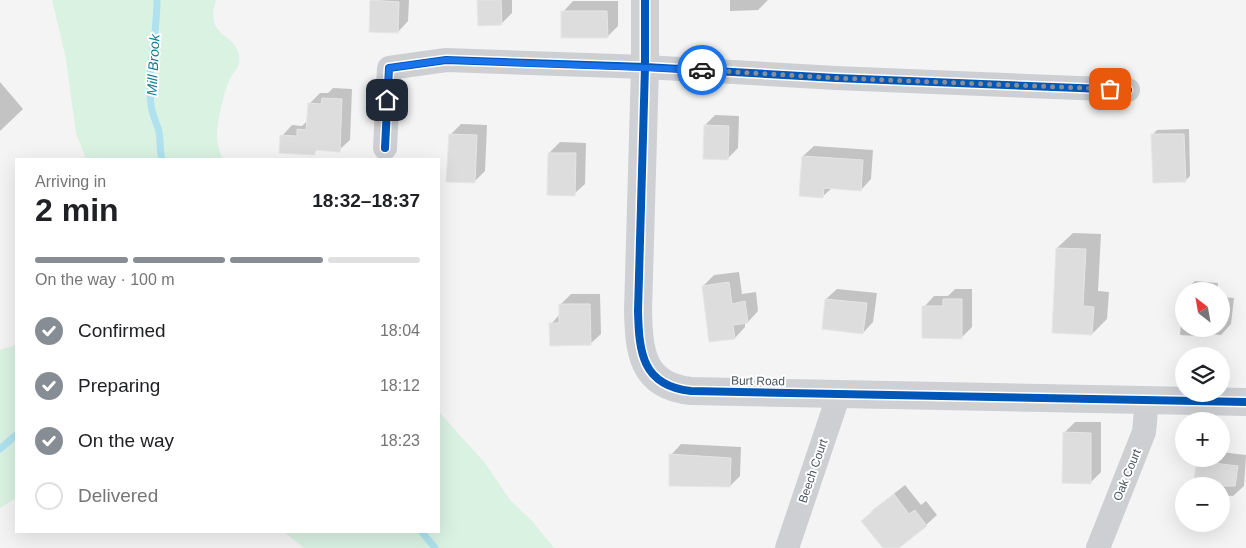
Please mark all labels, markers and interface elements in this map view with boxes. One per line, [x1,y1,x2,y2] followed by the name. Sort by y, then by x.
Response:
[143,33,163,96] water label: Mill Brook
[677,45,727,95] courier
[688,56,716,84] icon: car
[1089,68,1131,110] pin
[1096,75,1124,103] icon: bag
[366,79,408,121] pin
[373,86,401,114] icon: home
[35,173,106,190] text: Arriving in
[312,190,420,211] text: 18:32–18:37
[35,192,119,228] text: 2 min
[35,271,175,288] text: On the way · 100 m
[1175,282,1230,338] north arrow
[1175,282,1230,532] map controls
[35,317,63,345] icon: check
[78,320,166,341] text: Confirmed
[380,322,420,339] text: 18:04
[1175,347,1230,402] button: layers
[35,372,63,400] icon: check
[731,374,785,388] street label: Burt Road
[78,375,160,396] text: Preparing
[380,377,420,394] text: 18:12
[1175,412,1230,467] button: +
[35,427,63,455] icon: check
[78,430,174,451] text: On the way
[380,432,420,449] text: 18:23
[796,437,831,505] street label: Beech Court
[1110,446,1144,503] street label: Oak Court
[1175,477,1230,532] button: −
[78,485,158,506] text: Delivered

